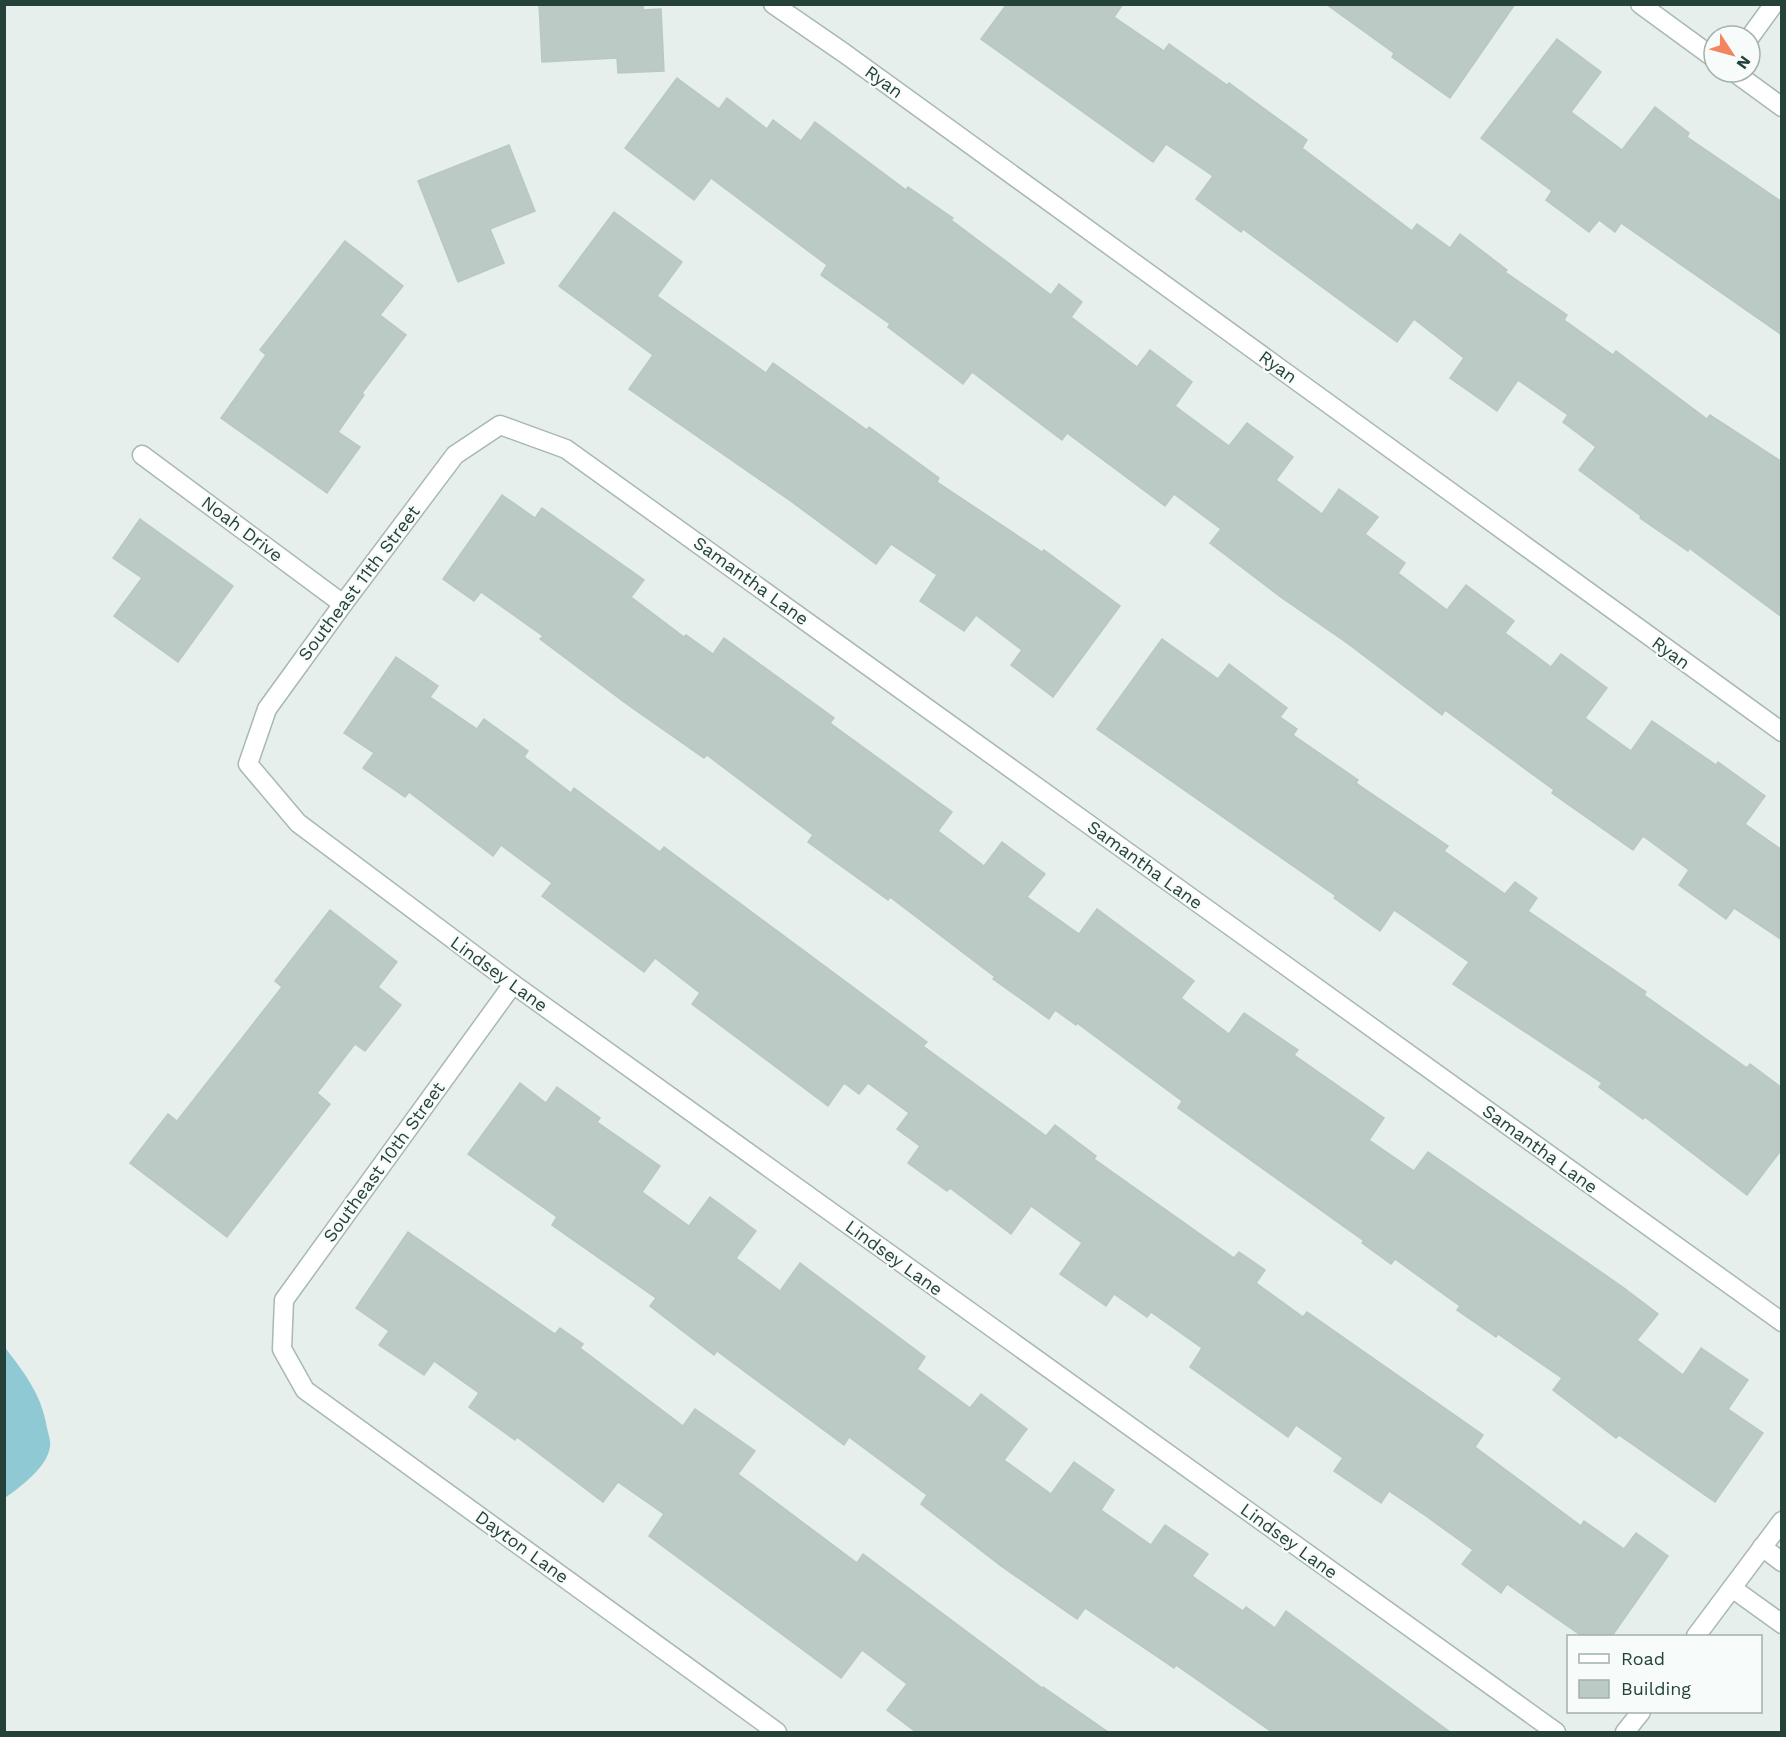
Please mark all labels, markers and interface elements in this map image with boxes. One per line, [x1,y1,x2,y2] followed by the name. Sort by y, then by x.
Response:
[1702,24,1762,84] north arrow
[1733,52,1755,73] text: N
[861,61,907,102] street label: Ryan
[1255,346,1301,387] street label: Ryan
[198,491,287,566] street label: Noah Drive
[293,501,424,664] street label: Southeast 11th Street
[690,532,813,629] street label: Samantha Lane
[1648,632,1694,673] street label: Ryan
[1084,816,1207,913] street label: Samantha Lane
[447,931,552,1016] street label: Lindsey Lane
[318,1077,449,1246] street label: Southeast 10th Street
[1479,1100,1602,1197] street label: Samantha Lane
[842,1215,947,1300] street label: Lindsey Lane
[1237,1498,1342,1583] street label: Lindsey Lane
[472,1506,573,1587] street label: Dayton Lane
[1567,1635,1762,1713] legend
[1621,1648,1665,1669] text: Road
[1621,1678,1691,1699] text: Building

